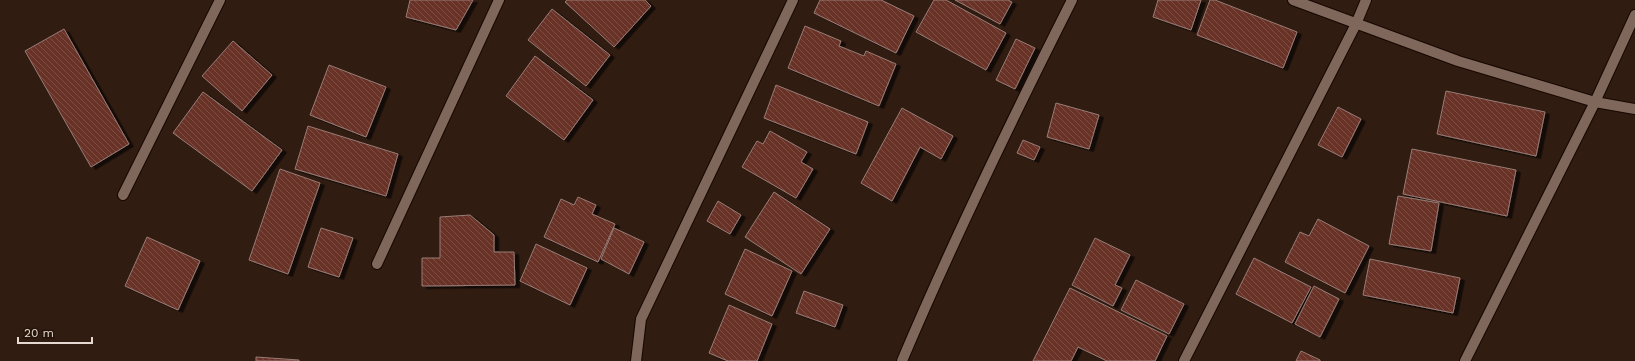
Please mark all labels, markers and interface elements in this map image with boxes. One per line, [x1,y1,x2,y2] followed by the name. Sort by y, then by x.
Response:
[18,319,92,345] scale bar
[24,326,54,340] text: 20 m

